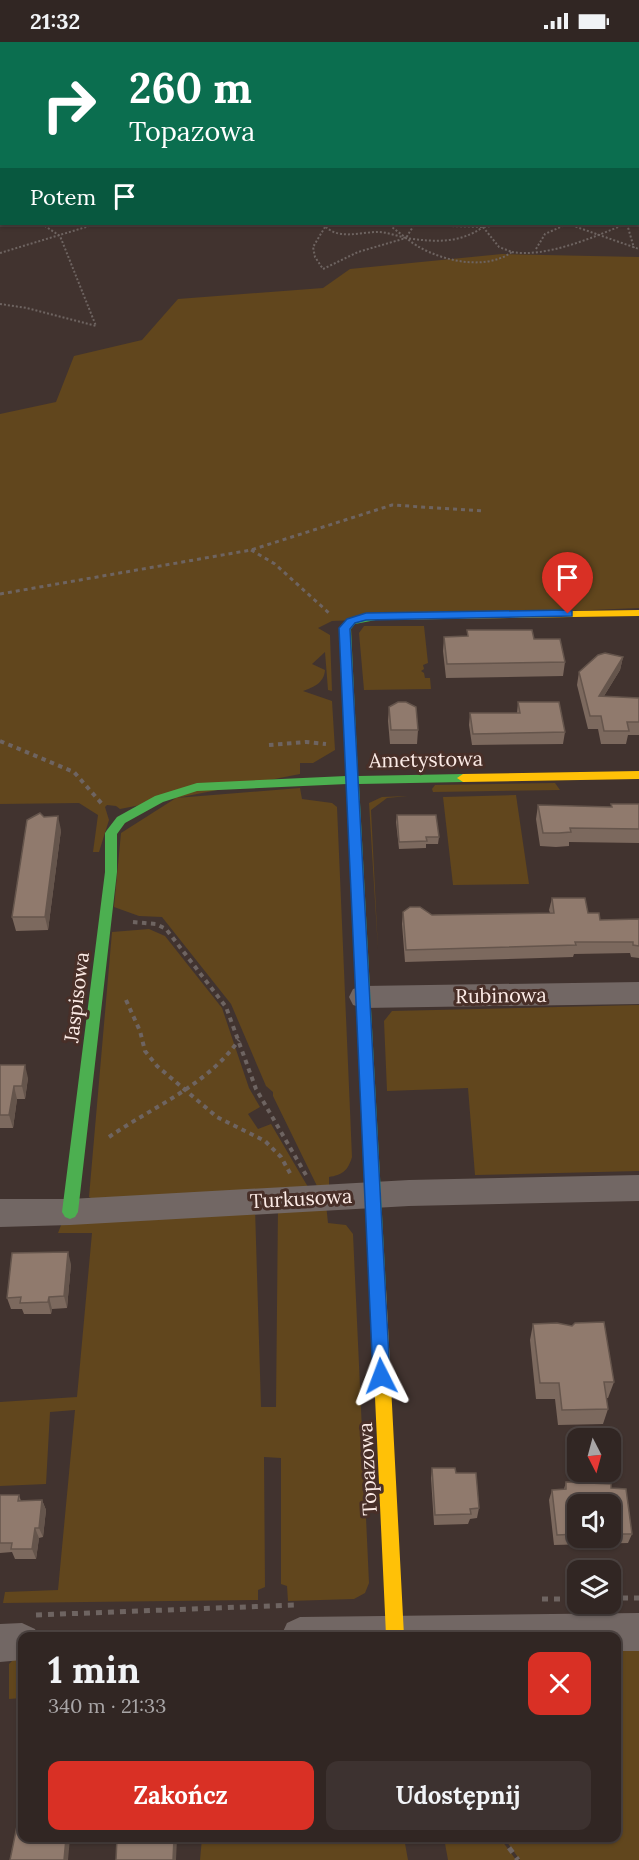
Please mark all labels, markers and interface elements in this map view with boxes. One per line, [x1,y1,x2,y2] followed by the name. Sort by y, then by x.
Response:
[30,7,80,35] text: 21:32
[129,61,252,115] text: 260 m
[30,66,108,144] icon: right
[129,114,255,148] text: Topazowa
[108,180,141,213] icon: arrive
[30,183,96,211] text: Potem
[542,552,593,614] pin
[551,561,584,594] icon: arrive
[368,746,483,773] street label: Ametystowa
[58,950,94,1045] street label: Jaspisowa
[455,982,547,1008] street label: Rubinowa
[249,1183,353,1213] street label: Turkusowa
[349,1344,413,1408] position arrow
[352,1422,382,1516] street label: Topazowa
[567,1428,621,1482] north arrow
[567,1428,621,1614] map controls
[567,1494,621,1548] button: sound
[567,1560,621,1614] button: layers
[48,1647,140,1693] text: 1 min
[528,1652,591,1715] button: close
[48,1693,166,1718] text: 340 m · 21:33
[48,1761,314,1830] button: Zakończ
[326,1761,591,1830] button: Udostępnij

